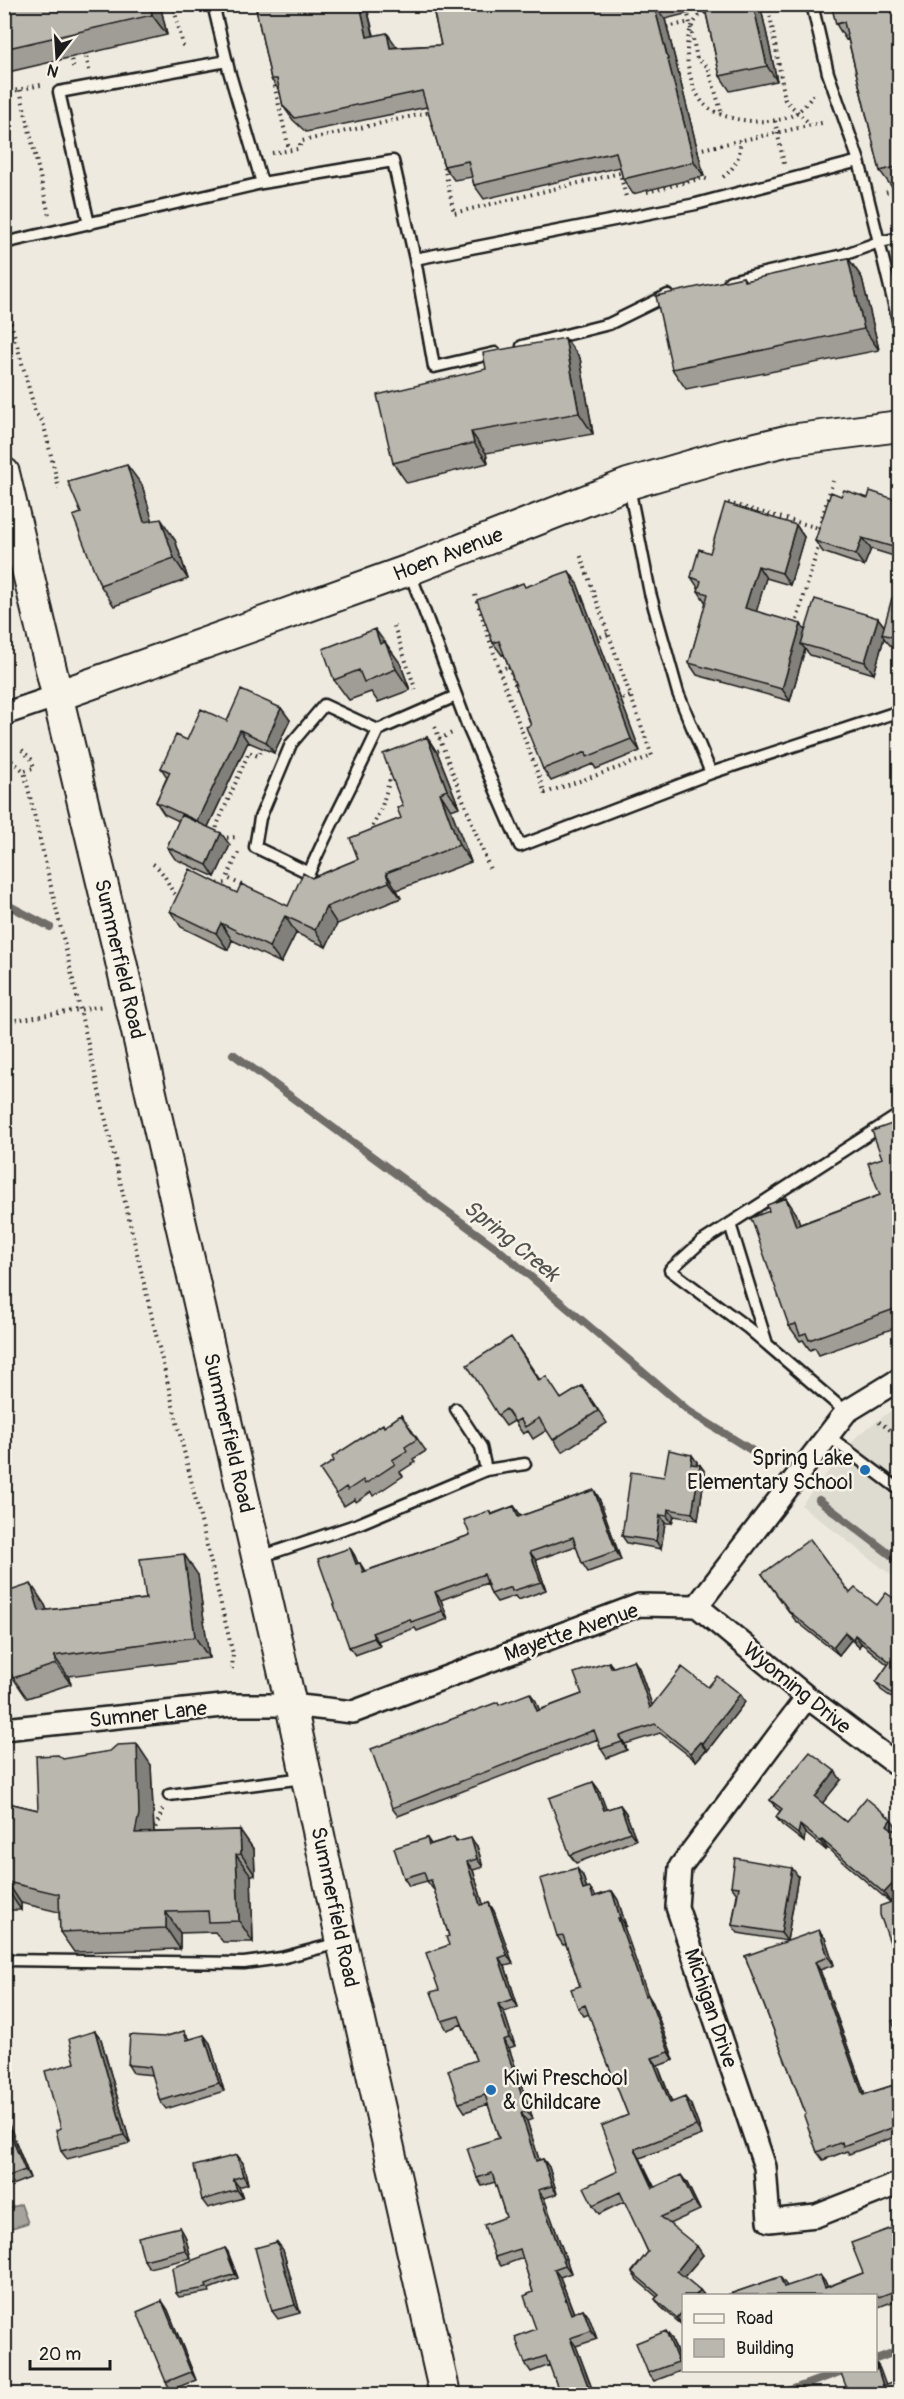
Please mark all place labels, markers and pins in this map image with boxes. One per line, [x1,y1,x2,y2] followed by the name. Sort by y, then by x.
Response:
[687,1445,854,1496] place label: Spring Lake Elementary School
[858,1463,872,1477] marker: Spring Lake Elementary School
[503,2065,628,2116] place label: Kiwi Preschool & Childcare
[484,2083,498,2097] marker: Kiwi Preschool & Childcare

